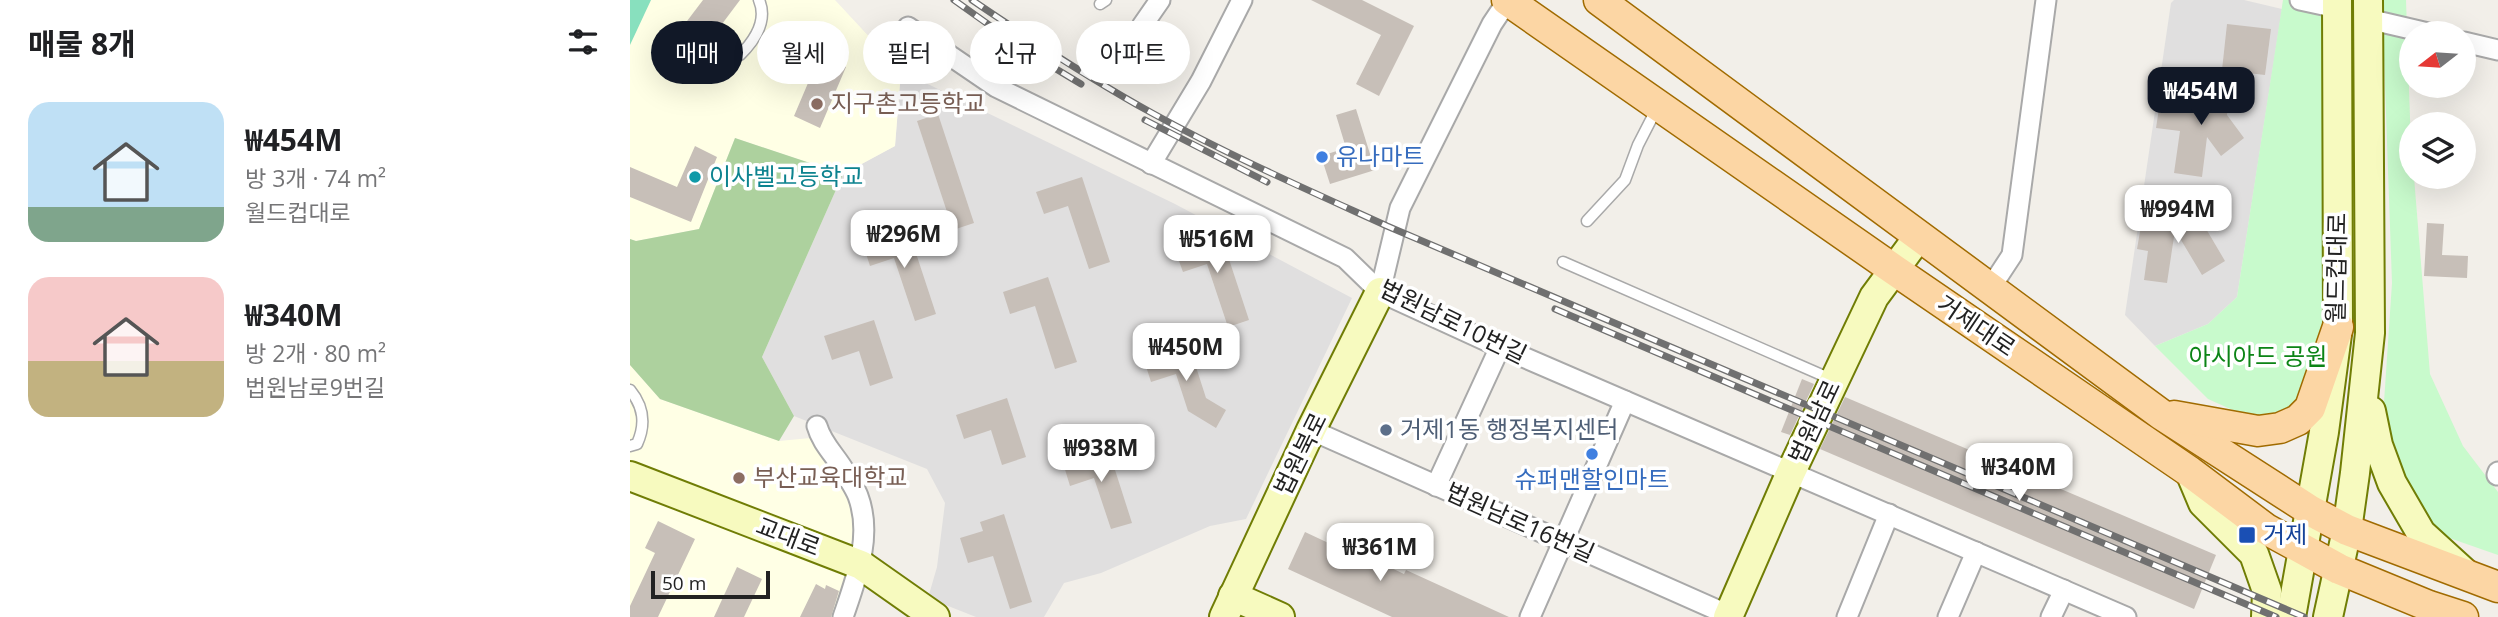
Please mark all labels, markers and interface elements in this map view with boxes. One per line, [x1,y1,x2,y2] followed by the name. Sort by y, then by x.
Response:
[651,21,743,84] chip: 매매
[757,21,849,84] chip: 월세
[863,21,956,84] chip: 필터
[970,21,1062,84] chip: 신규
[1076,21,1190,84] chip: 아파트
[2399,21,2476,98] north arrow
[2399,21,2476,189] map controls
[28,23,136,64] text: 매물 8개
[564,23,602,61] icon: filters
[2152,68,2250,127] pin: ₩454M
[2164,74,2238,106] text: ₩454M
[831,86,986,119] place label: 지구촌고등학교
[809,96,825,112] marker: 지구촌고등학교
[2399,112,2476,189] button: layers
[245,119,342,160] text: ₩454M
[84,130,168,214] icon: home
[1336,139,1424,172] place label: 유나마트
[1314,149,1330,165] marker: 유나마트
[709,159,864,192] place label: 이사벨고등학교
[245,162,386,194] text: 방 3개 · 74 m²
[687,169,703,185] marker: 이사벨고등학교
[2129,186,2227,245] pin: ₩994M
[2141,192,2215,224] text: ₩994M
[245,196,351,228] text: 월드컵대로
[855,210,953,270] pin: ₩296M
[2318,212,2353,323] street label: 월드컵대로
[1168,216,1266,275] pin: ₩516M
[867,217,941,249] text: ₩296M
[1180,222,1254,254] text: ₩516M
[1375,271,1533,371] street label: 법원남로10번길
[1931,286,2023,363] street label: 거제대로
[245,294,342,335] text: ₩340M
[84,305,168,389] icon: home
[1137,324,1235,383] pin: ₩450M
[1149,330,1223,362] text: ₩450M
[245,337,386,369] text: 방 2개 · 80 m²
[2189,339,2327,372] park label: 아시아드 공원
[245,371,385,403] text: 법원남로9번길
[1780,374,1847,468] street label: 법원남로
[1265,406,1334,500] street label: 법원북로
[1400,412,1619,445] place label: 거제1동 행정복지센터
[1378,422,1394,438] marker: 거제1동 행정복지센터
[1052,424,1150,484] pin: ₩938M
[1064,431,1138,463] text: ₩938M
[1970,444,2068,503] pin: ₩340M
[1584,446,1600,462] marker: 슈퍼맨할인마트
[1982,450,2056,482] text: ₩340M
[753,460,908,493] place label: 부산교육대학교
[1515,462,1669,495] place label: 슈퍼맨할인마트
[731,470,747,486] marker: 부산교육대학교
[1441,474,1600,569] street label: 법원남로16번길
[752,508,825,563] street label: 교대로
[2263,517,2307,550] place label: 거제
[1331,524,1429,583] pin: ₩361M
[2237,525,2257,545] marker: 거제
[1343,530,1417,562] text: ₩361M
[651,568,770,600] scale bar
[662,570,706,596] text: 50 m

